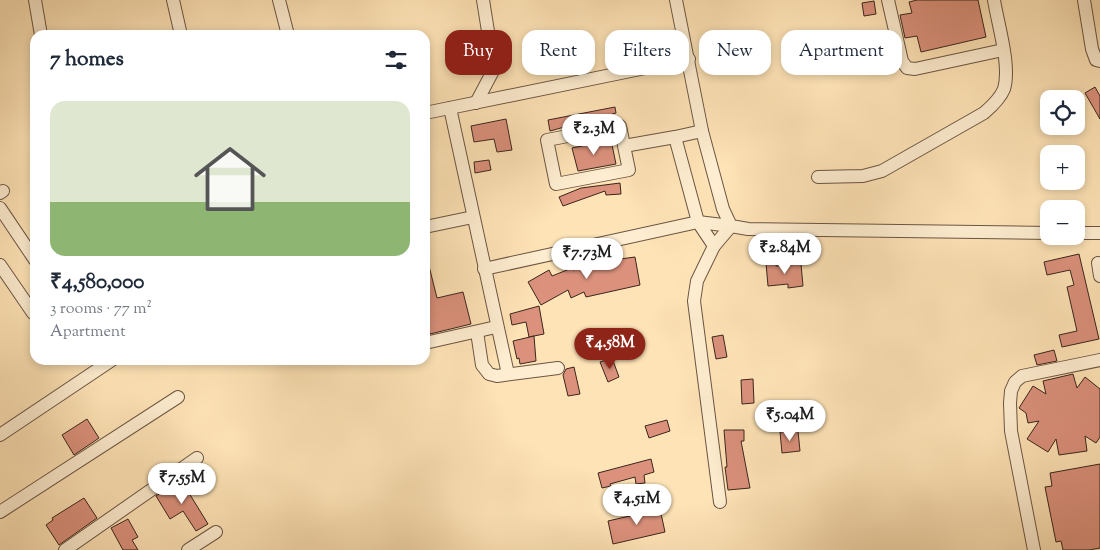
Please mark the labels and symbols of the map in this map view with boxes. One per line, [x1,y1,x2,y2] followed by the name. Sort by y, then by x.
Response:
[559,114,629,156] pin: ₹2.3M
[744,232,826,275] pin: ₹2.84M
[546,238,628,280] pin: ₹7.73M
[569,328,651,370] pin: ₹4.58M
[749,400,831,442] pin: ₹5.04M
[141,462,223,505] pin: ₹7.55M
[596,484,678,526] pin: ₹4.51M

